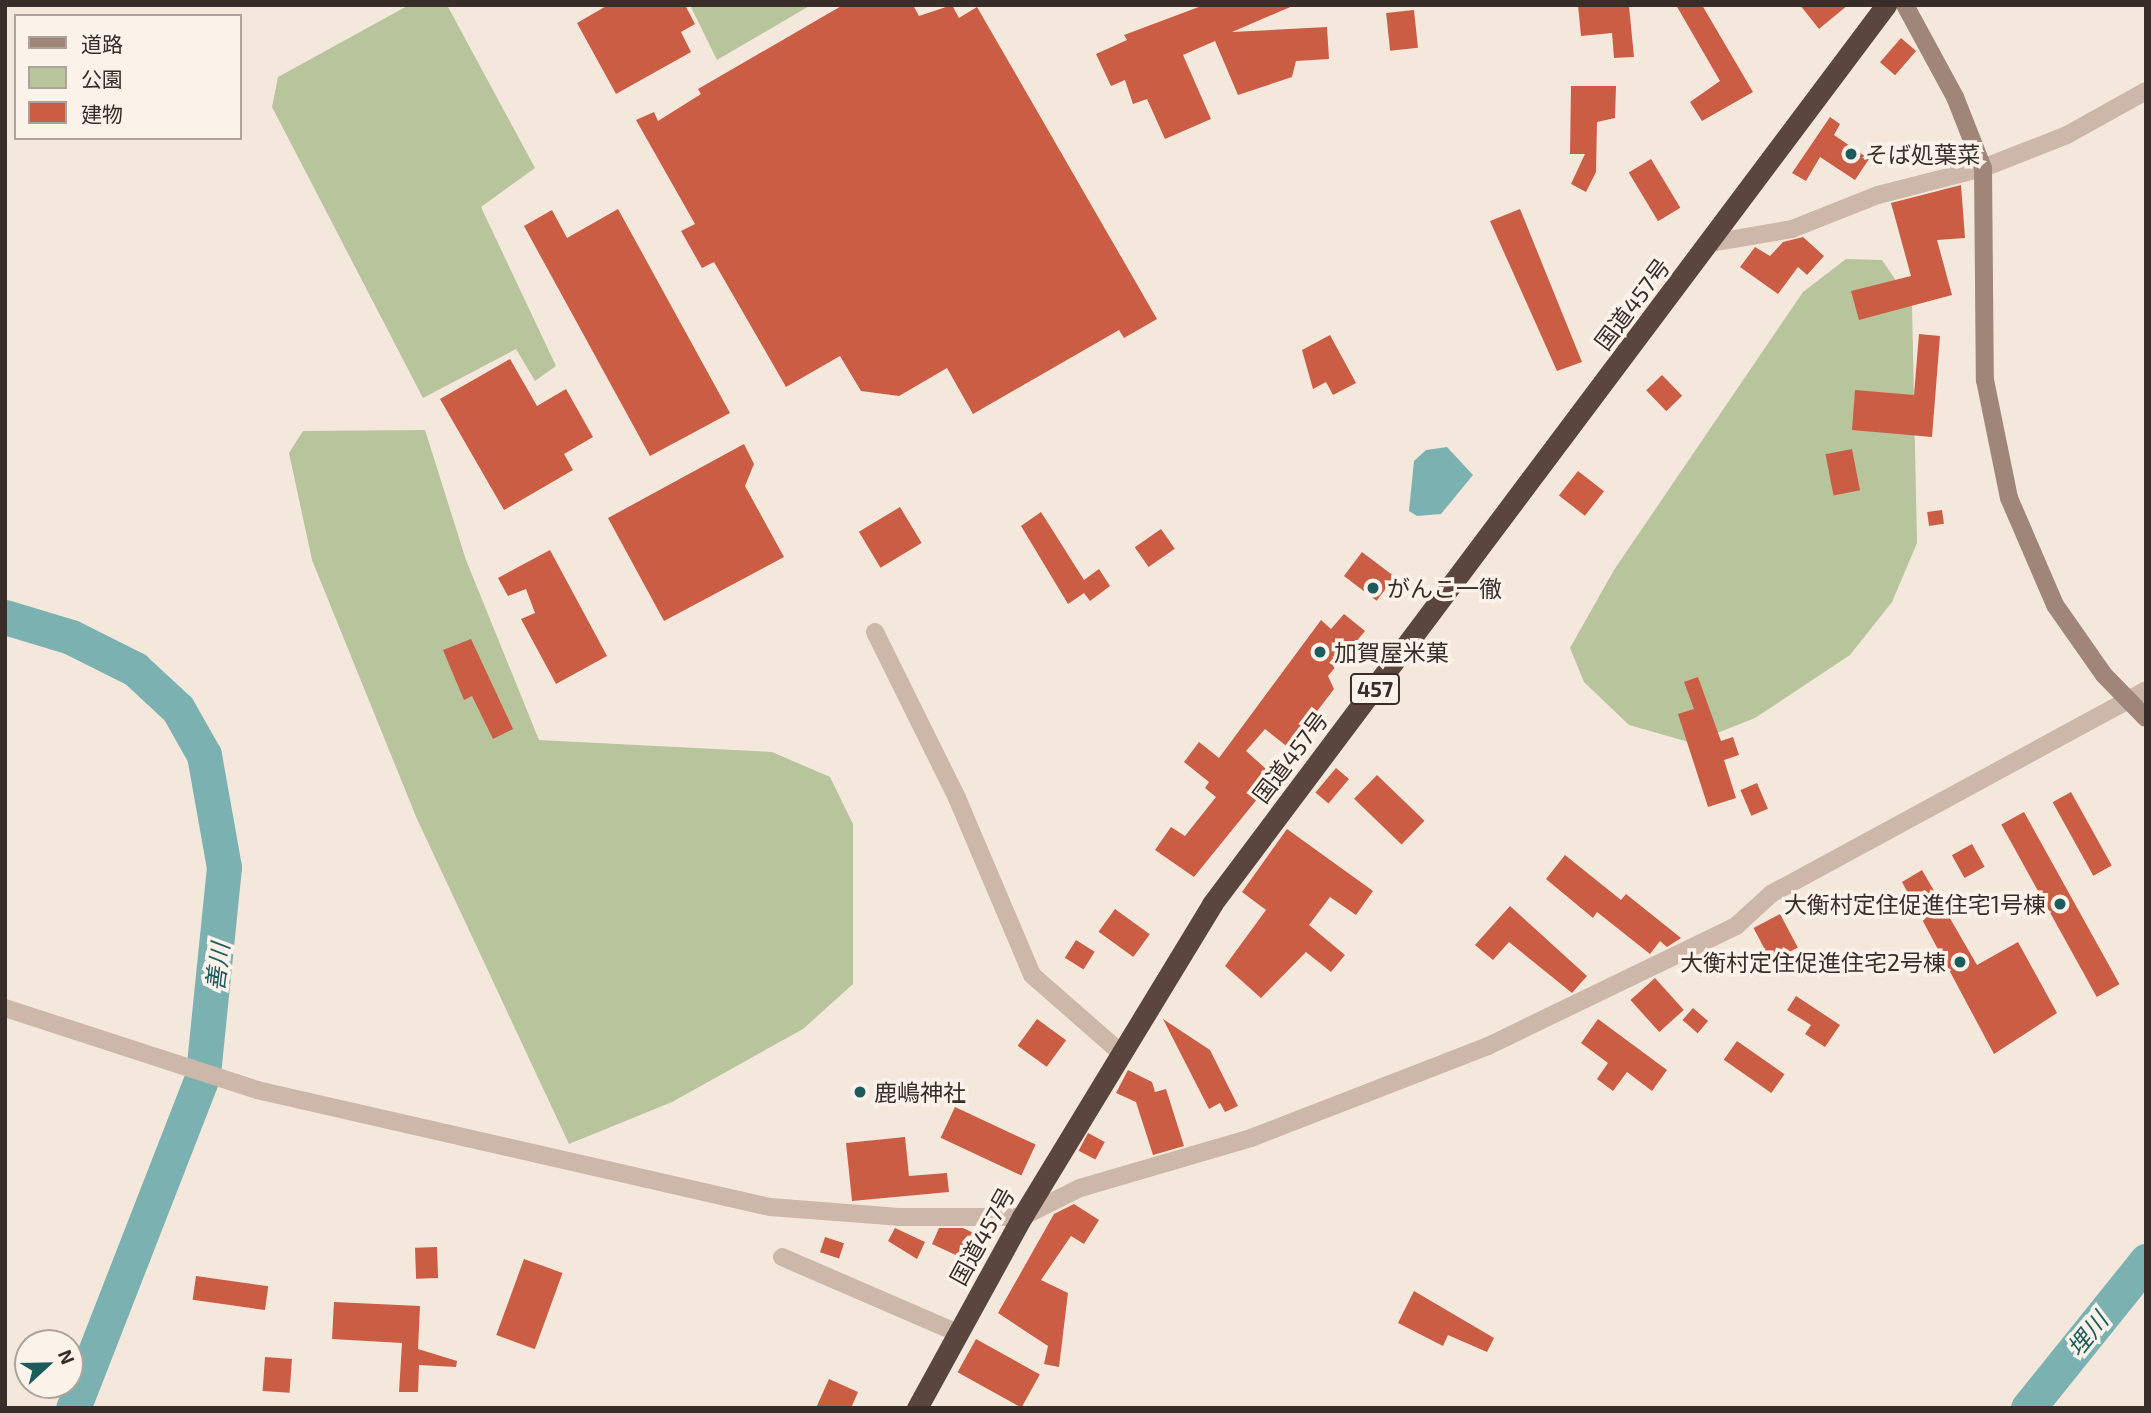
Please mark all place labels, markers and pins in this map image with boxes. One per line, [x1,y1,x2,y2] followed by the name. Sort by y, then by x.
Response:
[1865,140,1980,168] place label: そば処葉菜
[1843,146,1859,162] marker: そば処葉菜
[1387,574,1502,602] place label: がんこ一徹
[1365,580,1381,596] marker: がんこ一徹
[1334,638,1449,666] place label: 加賀屋米菓
[1312,644,1328,660] marker: 加賀屋米菓
[1784,890,2046,918] place label: 大衡村定住促進住宅1号棟
[2052,896,2068,912] marker: 大衡村定住促進住宅1号棟
[1680,948,1946,976] place label: 大衡村定住促進住宅2号棟
[1952,954,1968,970] marker: 大衡村定住促進住宅2号棟
[874,1078,966,1106] place label: 鹿嶋神社
[852,1084,868,1100] marker: 鹿嶋神社

